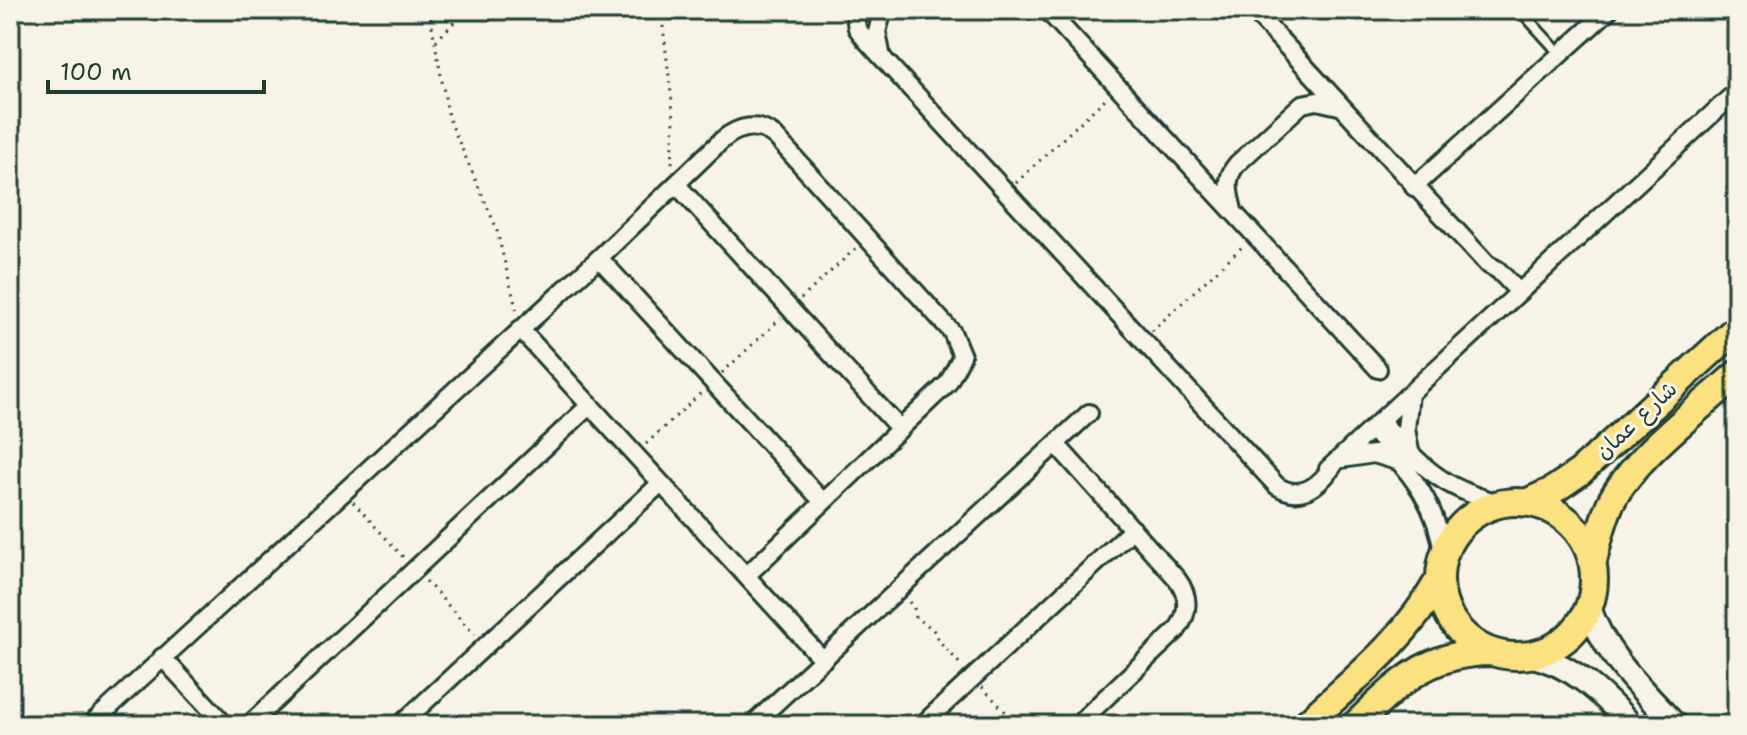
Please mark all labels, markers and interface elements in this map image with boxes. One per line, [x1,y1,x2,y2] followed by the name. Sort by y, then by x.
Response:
[48,44,264,94] scale bar
[60,56,132,88] text: 100 m
[1589,375,1684,466] street label: شارع عمان

